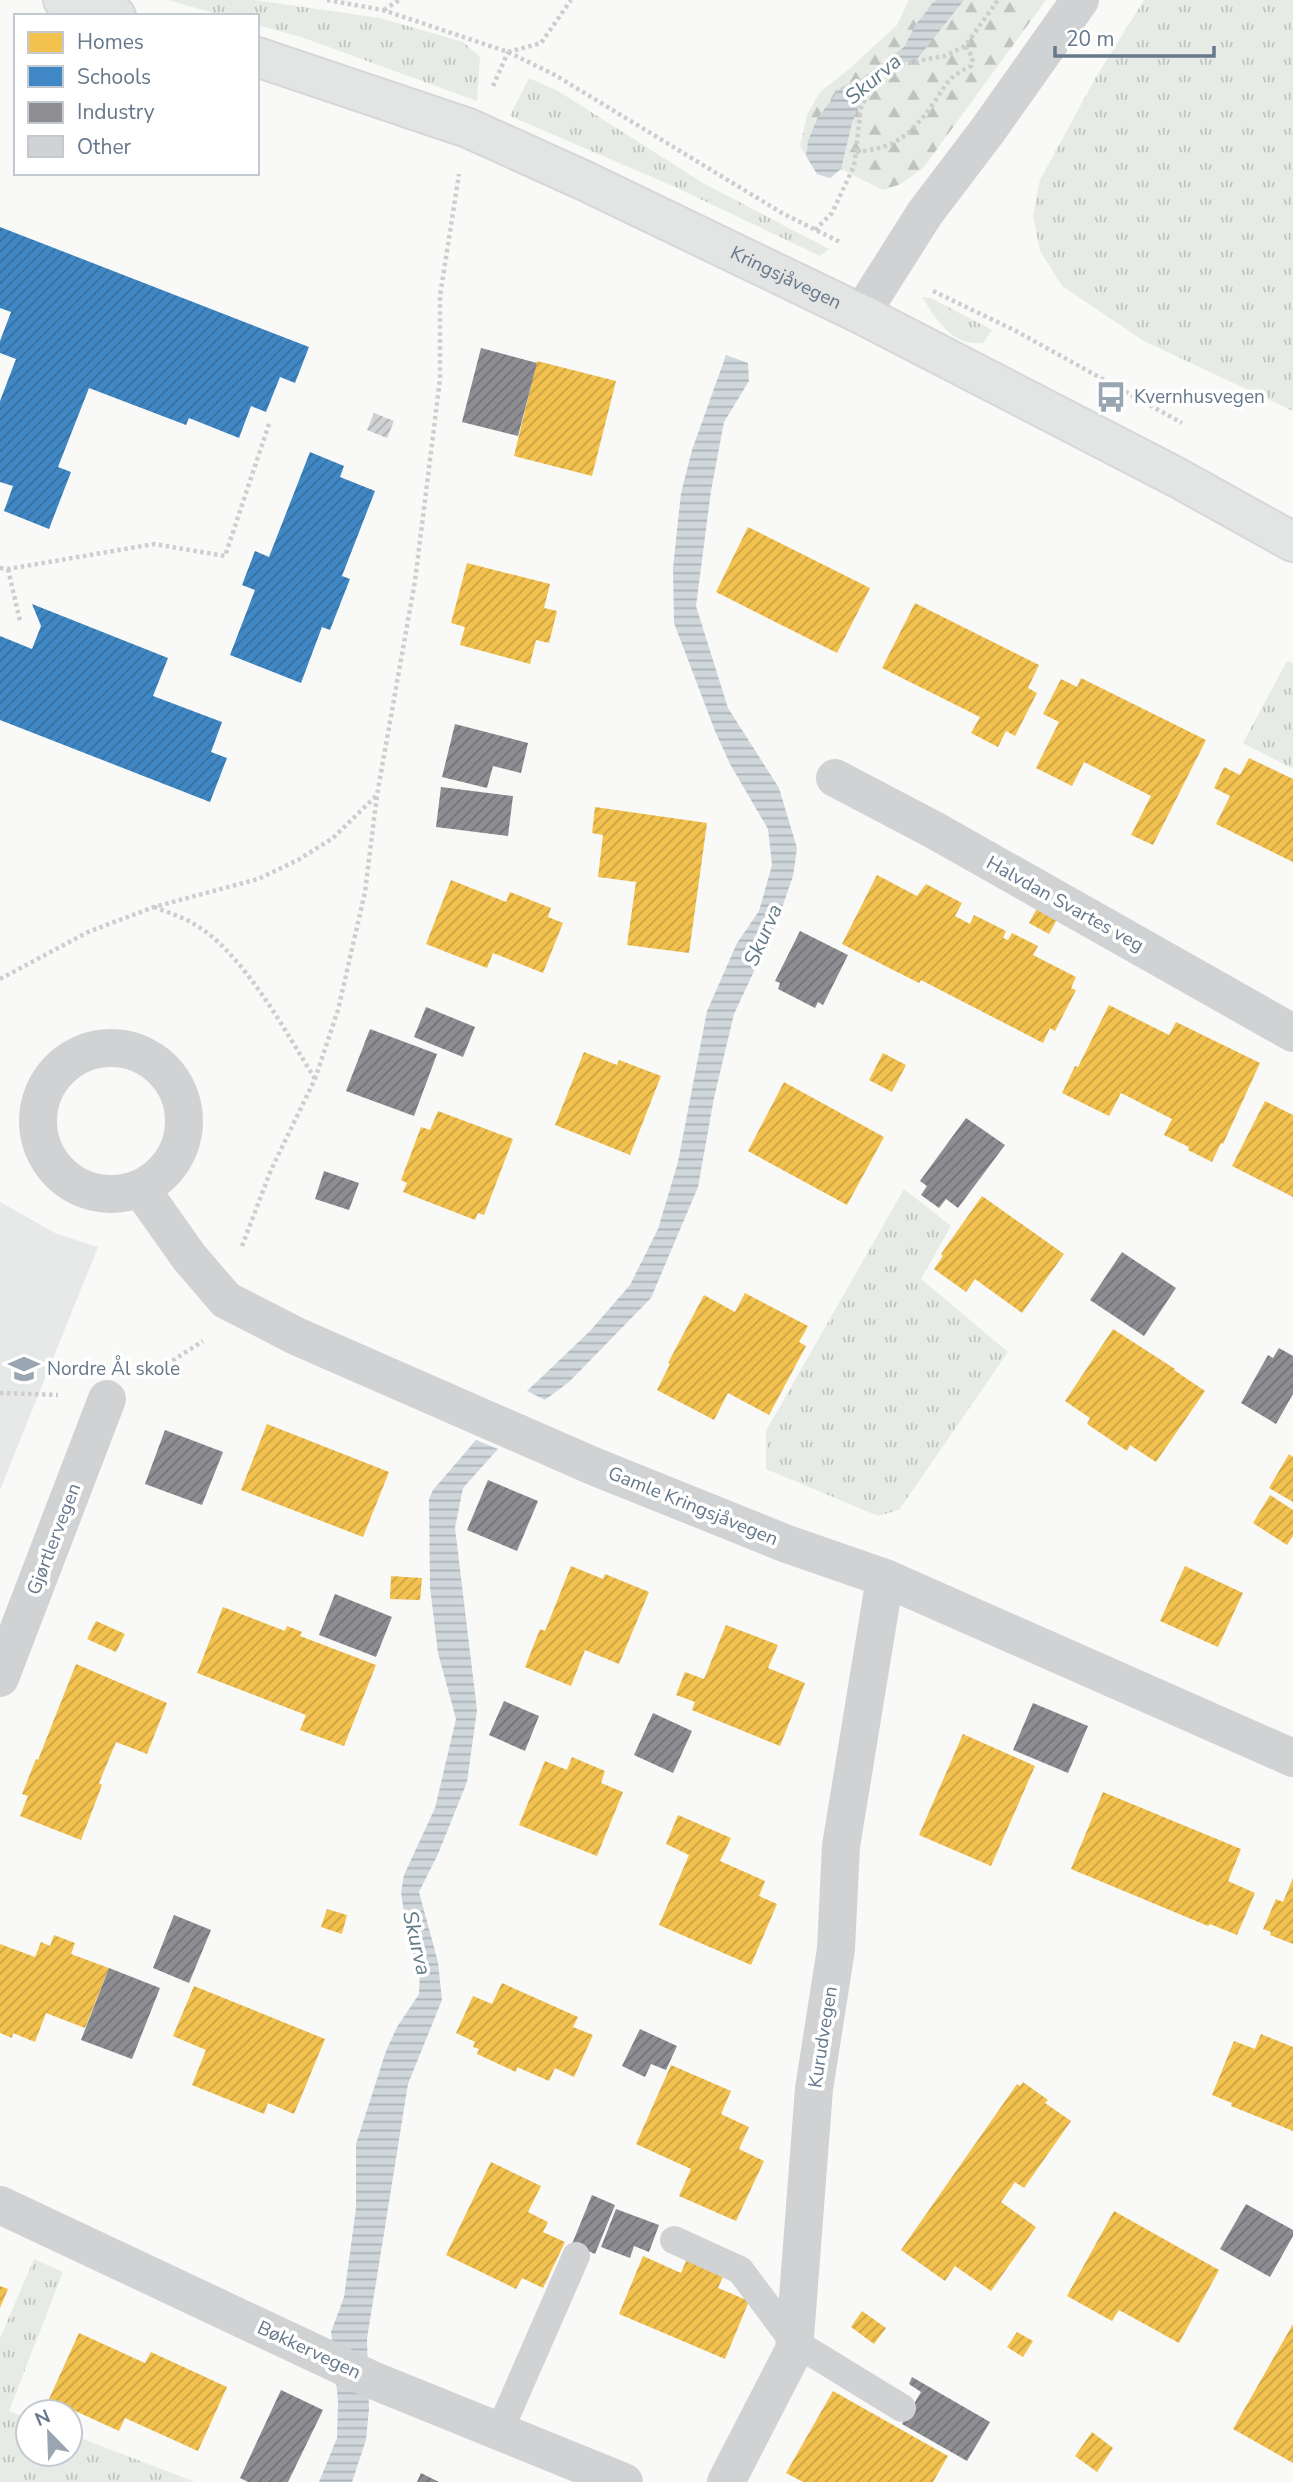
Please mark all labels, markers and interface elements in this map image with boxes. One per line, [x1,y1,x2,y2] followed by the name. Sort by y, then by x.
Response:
[14,14,259,175] legend
[1055,14,1214,58] scale bar
[1066,25,1115,53] text: 20 m
[77,28,144,56] text: Homes
[839,47,907,111] water label: Skurva
[77,63,151,91] text: Schools
[77,98,155,126] text: Industry
[77,133,132,161] text: Other
[726,240,846,316] street label: Kringsjåvegen
[1094,380,1128,414] bus stop icon: Kvernhusvegen
[1134,384,1265,410] place label: Kvernhusvegen
[982,850,1148,958] street label: Halvdan Svartes veg
[737,900,789,970] water label: Skurva
[7,1352,41,1386] school or university icon: Nordre Ål skole
[47,1355,180,1382] place label: Nordre Ål skole
[604,1460,782,1552] street label: Gamle Kringsjåvegen
[21,1479,87,1599] street label: Gjørtlervegen
[396,1908,438,1978] water label: Skurva
[802,1984,844,2090] street label: Kurudvegen
[253,2315,365,2385] street label: Bøkkervegen
[14,2398,84,2468] north arrow
[31,2404,54,2433] text: N

